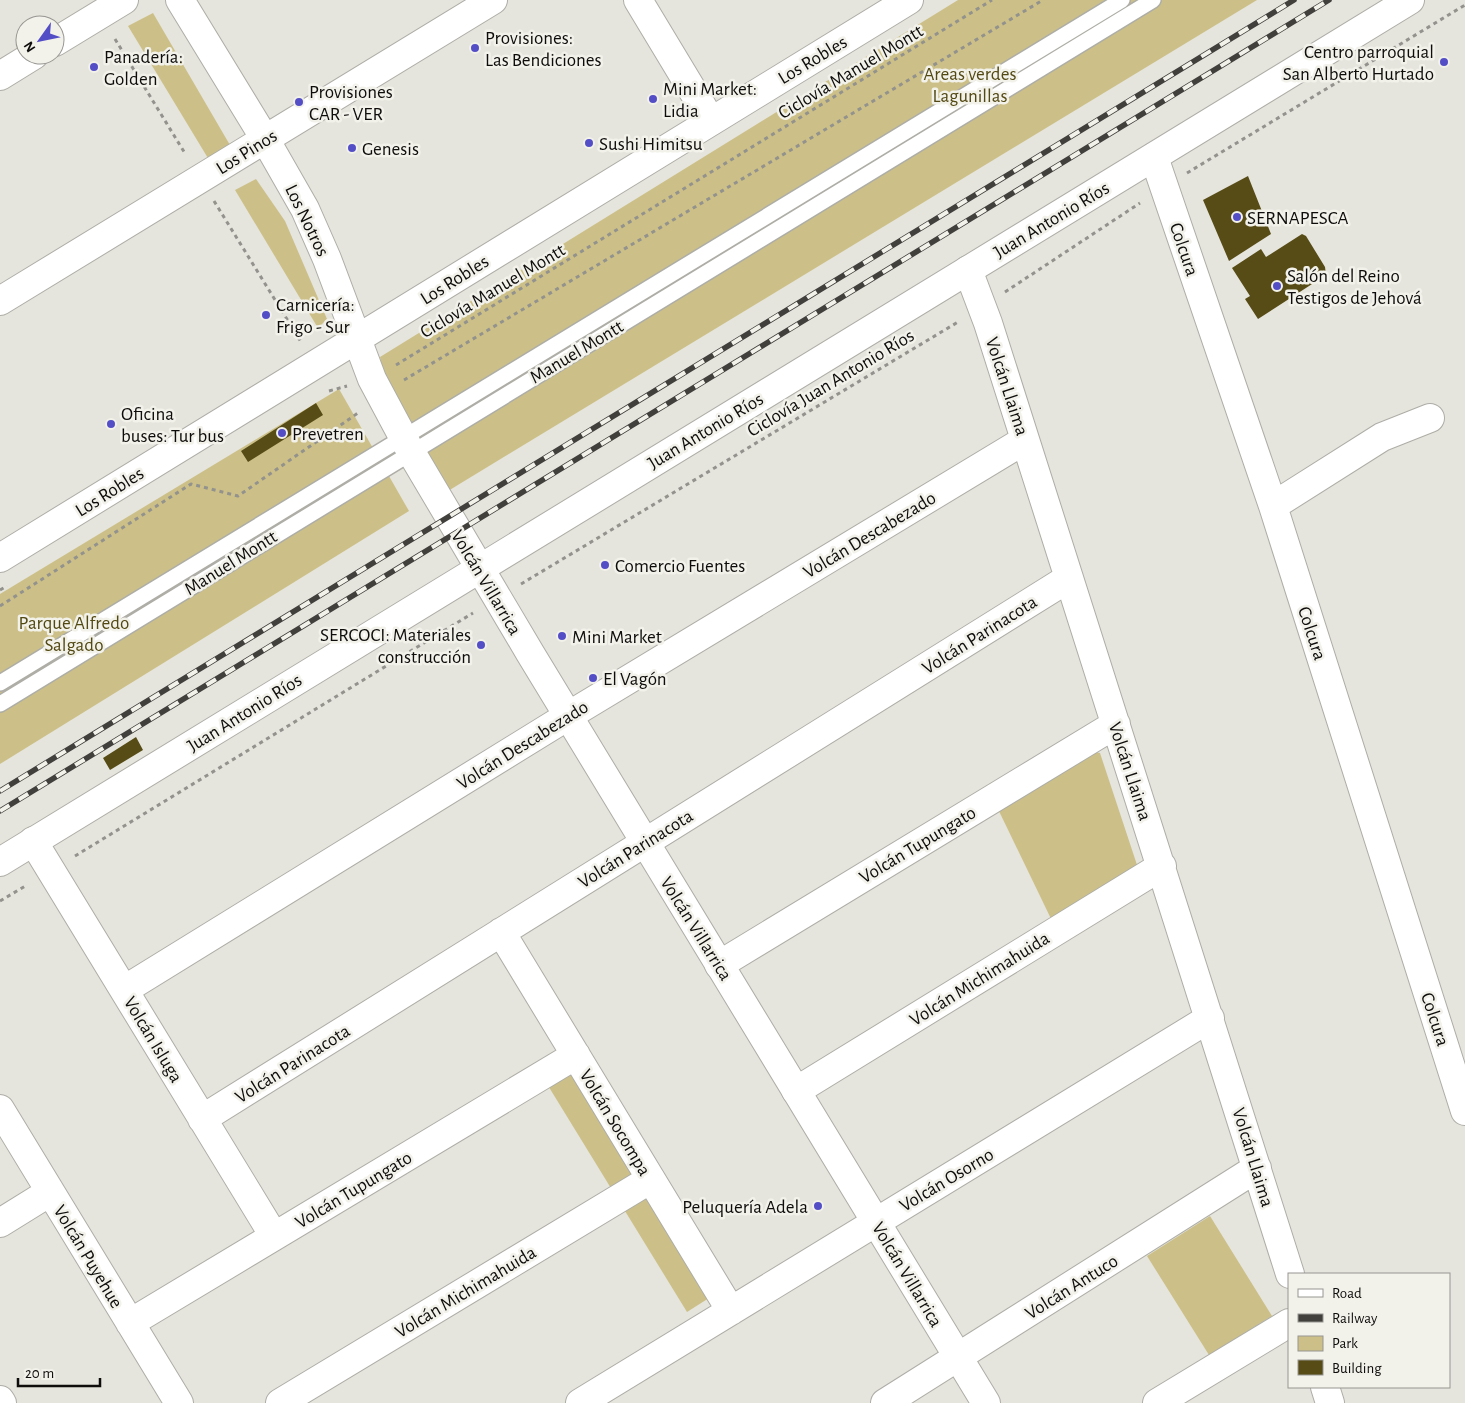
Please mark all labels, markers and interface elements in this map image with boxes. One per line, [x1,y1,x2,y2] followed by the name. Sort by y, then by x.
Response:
[15,15,65,65] north arrow
[775,22,926,123] street label: Ciclovía Manuel Montt
[485,29,602,70] place label: Provisiones: Las Bendiciones
[775,32,850,88] street label: Los Robles
[21,39,38,54] text: N
[469,42,481,54] marker: Provisiones: Las Bendiciones
[1283,43,1434,84] place label: Centro parroquial San Alberto Hurtado
[104,48,183,89] place label: Panadería: Golden
[1438,56,1450,68] marker: Centro parroquial San Alberto Hurtado
[88,61,100,73] marker: Panadería: Golden
[924,65,1016,106] park label: Areas verdes Lagunillas
[663,80,757,121] place label: Mini Market: Lidia
[309,83,393,124] place label: Provisiones CAR - VER
[647,93,659,105] marker: Mini Market: Lidia
[293,96,305,108] marker: Provisiones CAR - VER
[213,126,281,178] street label: Los Pinos
[599,135,703,154] place label: Sushi Himitsu
[583,137,595,149] marker: Sushi Himitsu
[362,140,419,159] place label: Genesis
[346,142,358,154] marker: Genesis
[991,178,1113,262] street label: Juan Antonio Ríos
[281,182,332,260] street label: Los Notros
[1247,209,1349,228] place label: SERNAPESCA
[1231,211,1243,223] marker: SERNAPESCA
[1166,220,1202,279] street label: Colcura
[417,241,568,342] street label: Ciclovía Manuel Montt
[417,252,492,309] street label: Los Robles
[1287,267,1422,308] place label: Salón del Reino Testigos de Jehová
[1271,280,1283,292] marker: Salón del Reino Testigos de Jehová
[276,296,355,337] place label: Carnicería: Frigo - Sur
[260,309,272,321] marker: Carnicería: Frigo - Sur
[527,317,627,388] street label: Manuel Montt
[744,326,917,441] street label: Ciclovía Juan Antonio Ríos
[982,335,1032,438] street label: Volcán Llaima
[645,389,767,473] street label: Juan Antonio Ríos
[121,405,224,446] place label: Oficina buses: Tur bus
[105,418,117,430] marker: Oficina buses: Tur bus
[292,425,364,444] place label: Prevetren
[276,427,288,439] marker: Prevetren
[72,464,147,521] street label: Los Robles
[800,488,939,582] street label: Volcán Descabezado
[181,527,280,599] street label: Manuel Montt
[447,527,525,639] street label: Volcán Villarrica
[615,557,745,576] place label: Comercio Fuentes
[599,559,611,571] marker: Comercio Fuentes
[919,592,1041,678] street label: Volcán Parinacota
[1294,604,1329,663] street label: Colcura
[19,614,129,655] park label: Parque Alfredo Salgado
[320,626,471,667] place label: SERCOCI: Materiales construcción
[572,628,662,647] place label: Mini Market
[556,630,568,642] marker: Mini Market
[475,639,487,651] marker: SERCOCI: Materiales construcción
[603,670,667,689] place label: El Vagón
[184,671,305,756] street label: Juan Antonio Ríos
[587,672,599,684] marker: El Vagón
[454,697,592,793] street label: Volcán Descabezado
[1105,720,1155,823] street label: Volcán Llaima
[856,803,979,887] street label: Volcán Tupungato
[575,806,697,892] street label: Volcán Parinacota
[656,873,735,984] street label: Volcán Villarrica
[907,929,1053,1030] street label: Volcán Michimahuida
[1417,990,1452,1049] street label: Colcura
[120,994,186,1086] street label: Volcán Isluga
[232,1021,354,1107] street label: Volcán Parinacota
[576,1066,654,1180] street label: Volcán Socompa
[1228,1106,1277,1209] street label: Volcán Llaima
[896,1145,997,1216] street label: Volcán Osorno
[292,1148,415,1232] street label: Volcán Tupungato
[682,1198,808,1217] place label: Peluquería Adela
[812,1200,824,1212] marker: Peluquería Adela
[50,1202,126,1312] street label: Volcán Puyehue
[868,1219,946,1331] street label: Volcán Villarrica
[392,1243,540,1342] street label: Volcán Michimahuida
[1022,1251,1122,1323] street label: Volcán Antuco
[1288,1273,1450,1388] legend
[1332,1286,1362,1301] text: Road
[1332,1311,1378,1326] text: Railway
[1332,1336,1358,1351] text: Park
[18,1356,100,1388] scale bar
[1332,1361,1382,1376] text: Building
[25,1366,54,1381] text: 20 m

